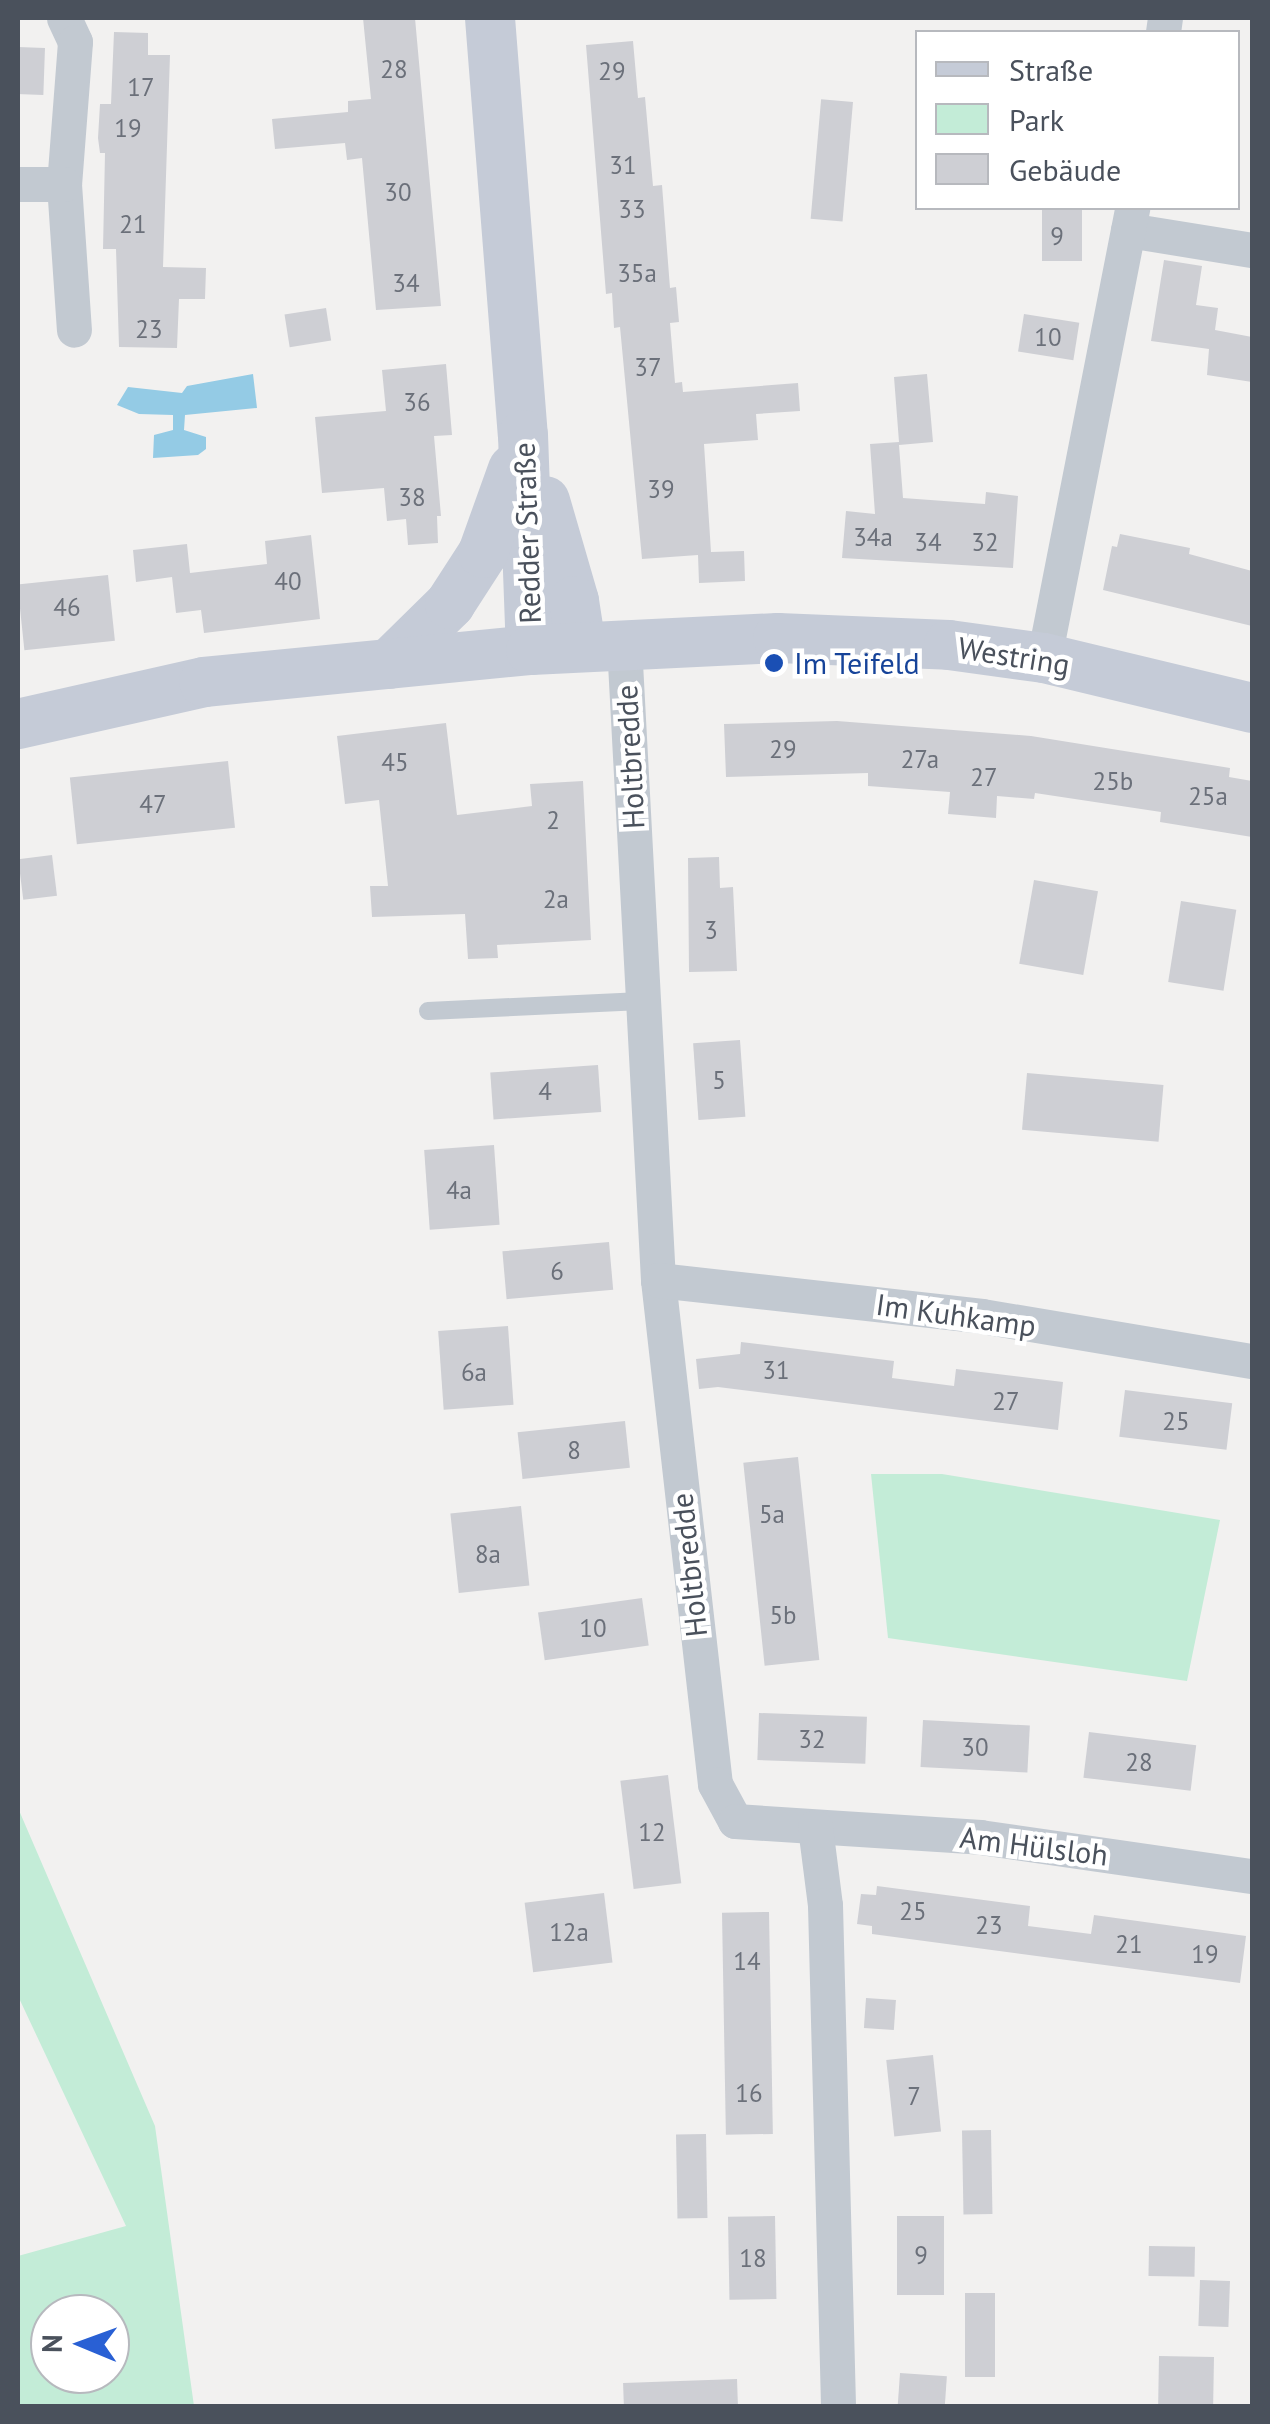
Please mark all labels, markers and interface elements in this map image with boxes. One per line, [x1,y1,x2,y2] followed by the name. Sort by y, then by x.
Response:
[915,30,1240,210] legend
[1009,50,1093,89] text: Straße
[380,54,408,84] house number: 28
[598,56,626,86] house number: 29
[127,72,155,102] house number: 17
[1009,100,1064,139] text: Park
[114,113,142,143] house number: 19
[609,150,637,180] house number: 31
[1009,150,1121,189] text: Gebäude
[384,177,412,207] house number: 30
[618,194,646,224] house number: 33
[119,209,147,239] house number: 21
[1050,221,1064,251] house number: 9
[617,258,657,288] house number: 35a
[392,268,420,298] house number: 34
[135,314,163,344] house number: 23
[1034,322,1062,352] house number: 10
[634,352,662,382] house number: 37
[403,387,431,417] house number: 36
[506,442,548,624] street label: Redder Straße
[647,474,675,504] house number: 39
[398,482,426,512] house number: 38
[853,522,893,552] house number: 34a
[914,527,942,557] house number: 34
[971,527,999,557] house number: 32
[274,566,302,596] house number: 40
[53,592,81,622] house number: 46
[956,629,1072,683] street label: Westring
[794,645,921,681] place label: Im Teifeld
[763,652,785,674] marker: Im Teifeld
[608,684,652,830] street label: Holtbredde
[769,734,797,764] house number: 29
[901,744,939,774] house number: 27a
[381,747,409,777] house number: 45
[970,762,998,792] house number: 27
[1093,766,1133,796] house number: 25b
[1188,781,1228,811] house number: 25a
[139,789,167,819] house number: 47
[546,805,560,835] house number: 2
[543,884,569,914] house number: 2a
[704,915,718,945] house number: 3
[712,1065,726,1095] house number: 5
[538,1076,552,1106] house number: 4
[446,1175,472,1205] house number: 4a
[550,1256,564,1286] house number: 6
[874,1286,1038,1344] street label: Im Kuhkamp
[762,1355,790,1385] house number: 31
[461,1357,487,1387] house number: 6a
[992,1386,1020,1416] house number: 27
[1162,1406,1190,1436] house number: 25
[567,1435,581,1465] house number: 8
[664,1491,714,1639] street label: Holtbredde
[759,1499,785,1529] house number: 5a
[475,1539,501,1569] house number: 8a
[769,1600,797,1630] house number: 5b
[579,1613,607,1643] house number: 10
[798,1724,826,1754] house number: 32
[961,1732,989,1762] house number: 30
[1125,1747,1153,1777] house number: 28
[638,1817,666,1847] house number: 12
[958,1819,1110,1873] street label: Am Hülsloh
[899,1896,927,1926] house number: 25
[975,1910,1003,1940] house number: 23
[549,1917,589,1947] house number: 12a
[1115,1929,1143,1959] house number: 21
[1191,1939,1219,1969] house number: 19
[733,1946,761,1976] house number: 14
[735,2078,763,2108] house number: 16
[907,2081,921,2111] house number: 7
[914,2240,928,2270] house number: 9
[739,2243,767,2273] house number: 18
[30,2294,130,2394] north arrow
[33,2334,70,2353] text: N

